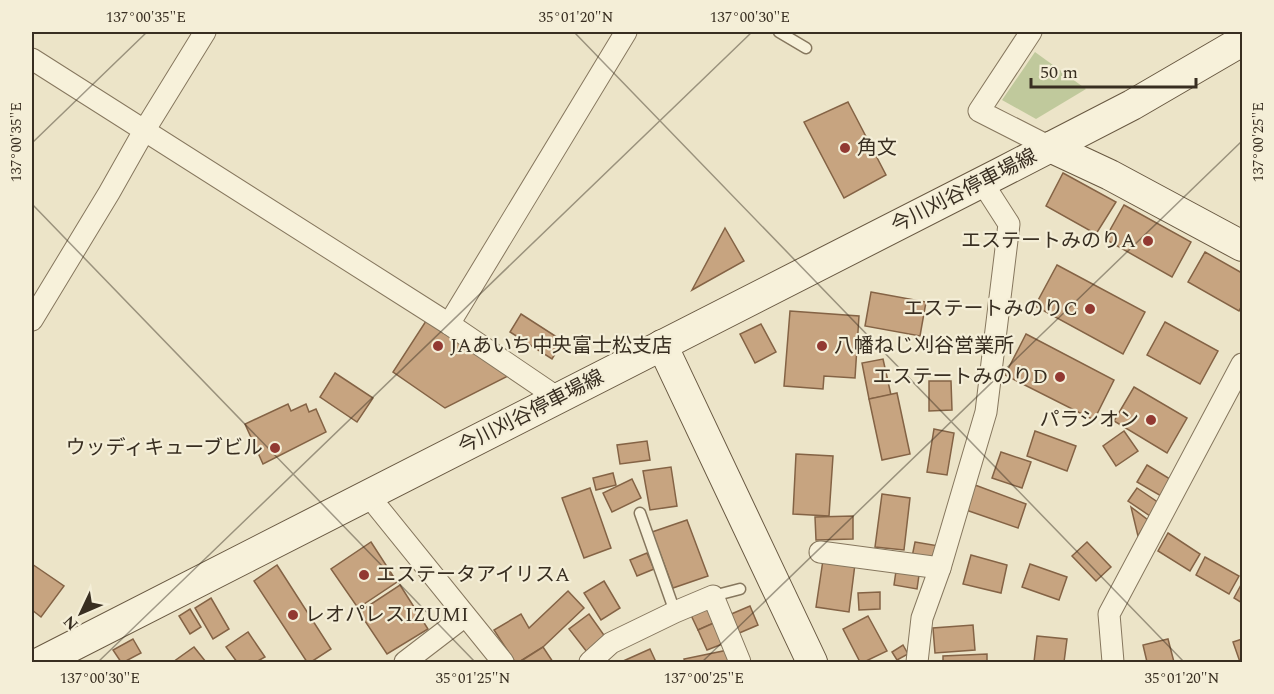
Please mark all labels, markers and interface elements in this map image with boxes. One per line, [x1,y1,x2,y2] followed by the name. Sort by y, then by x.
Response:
[106,6,186,29] text: 137°00'35"E
[539,6,614,29] text: 35°01'20"N
[710,6,790,29] text: 137°00'30"E
[1031,51,1196,89] scale bar
[1040,59,1078,86] text: 50 m
[5,102,28,182] text: 137°00'35"E
[1247,102,1270,182] text: 137°00'25"E
[857,133,897,163] place label: 角文
[838,141,852,155] marker: 角文
[886,141,1042,241] street label: 今川刈谷停車場線
[961,226,1136,256] place label: エステートみのりA
[1141,234,1155,248] marker: エステートみのりA
[903,294,1078,324] place label: エステートみのりC
[1083,302,1097,316] marker: エステートみのりC
[450,331,672,361] place label: JAあいち中央富士松支店
[834,331,1014,361] place label: 八幡ねじ刈谷営業所
[431,339,445,353] marker: JAあいち中央富士松支店
[815,339,829,353] marker: 八幡ねじ刈谷営業所
[453,362,609,462] street label: 今川刈谷停車場線
[873,362,1048,392] place label: エステートみのりD
[1053,370,1067,384] marker: エステートみのりD
[1039,405,1139,435] place label: パラシオン
[1144,413,1158,427] marker: パラシオン
[66,433,263,463] place label: ウッディキューブビル
[268,441,282,455] marker: ウッディキューブビル
[376,560,570,590] place label: エステータアイリスA
[357,568,371,582] marker: エステータアイリスA
[51,583,111,643] north arrow
[305,600,469,630] place label: レオパレスIZUMI
[286,608,300,622] marker: レオパレスIZUMI
[58,610,84,636] text: N
[60,667,140,690] text: 137°00'30"E
[436,667,511,690] text: 35°01'25"N
[664,667,744,690] text: 137°00'25"E
[1145,667,1220,690] text: 35°01'20"N

